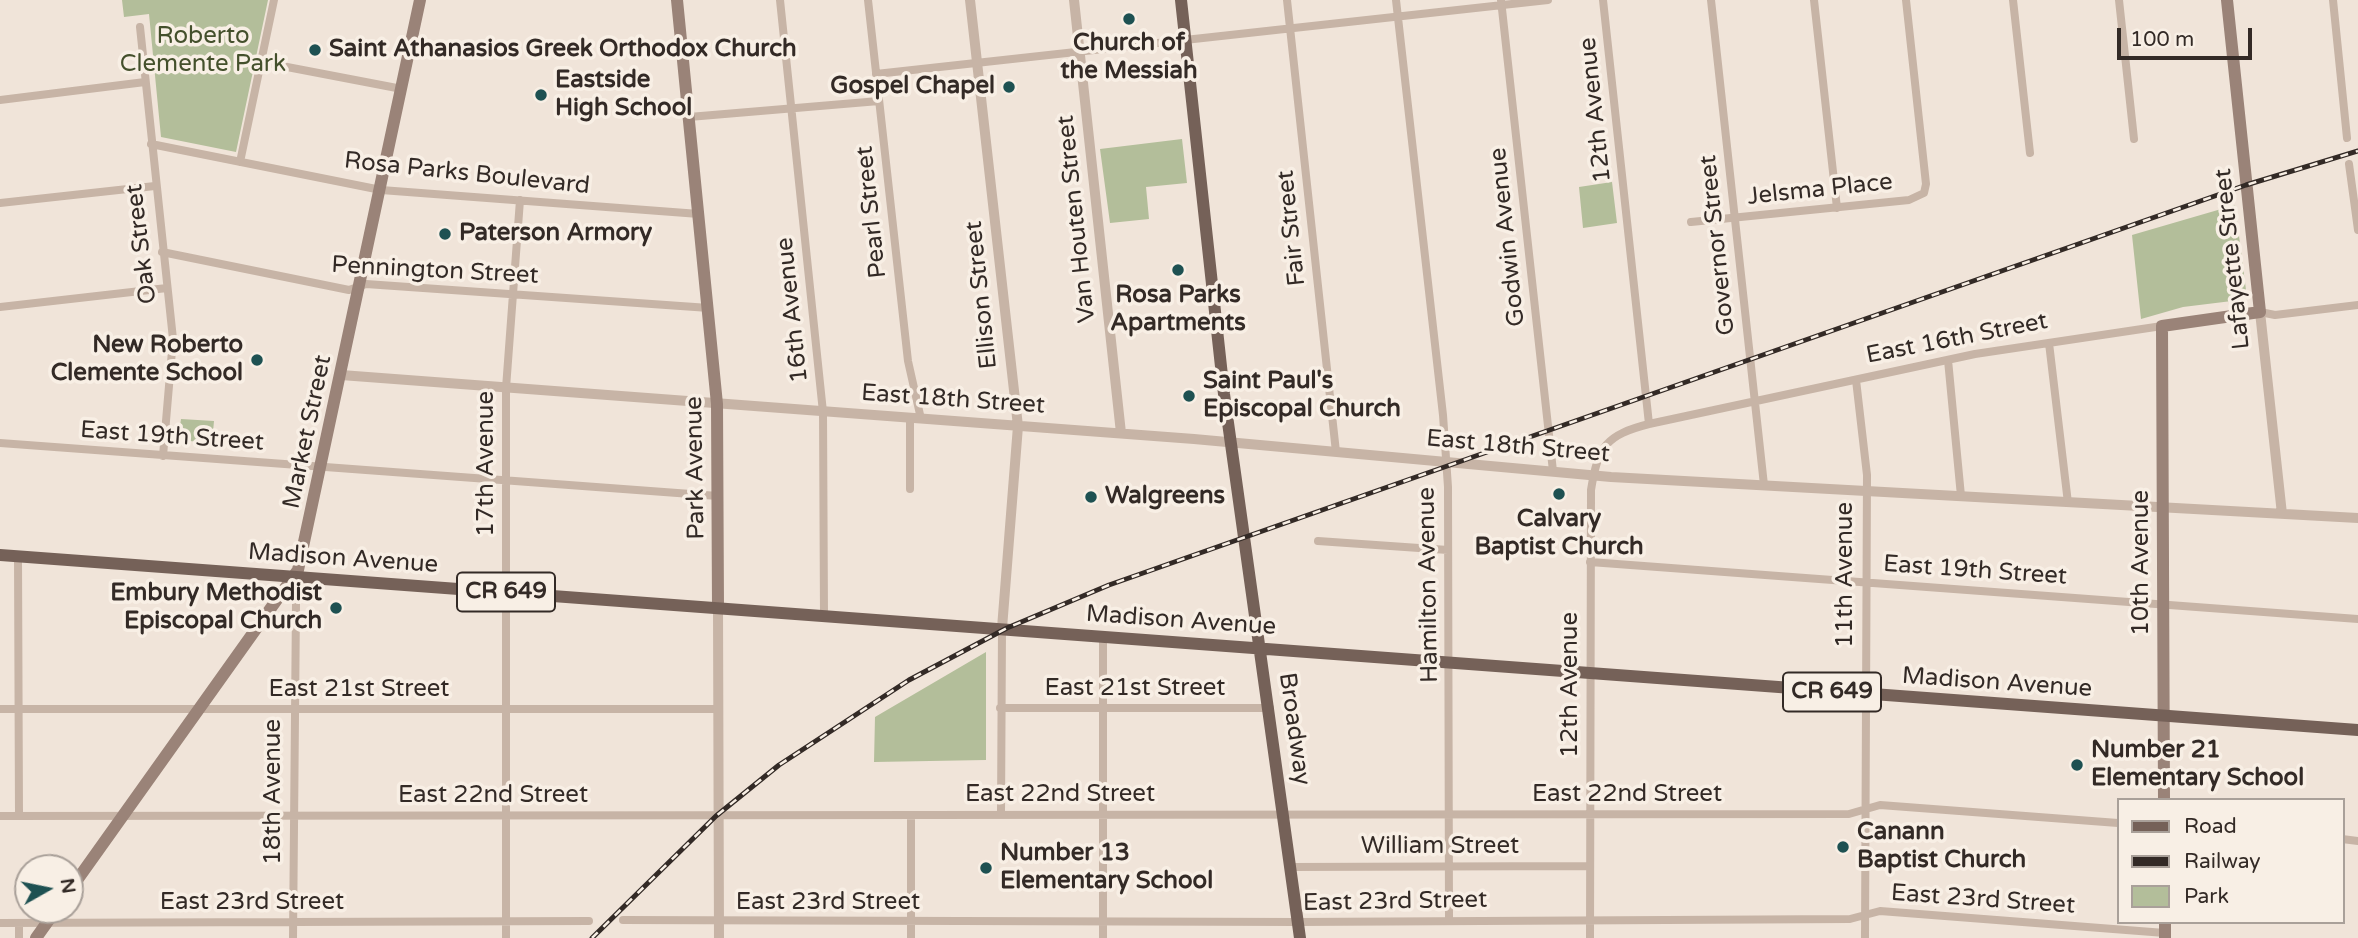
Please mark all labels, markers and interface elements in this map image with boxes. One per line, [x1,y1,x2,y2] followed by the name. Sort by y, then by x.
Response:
[1121,11,1137,27] marker: Church of the Messiah
[2120,14,2255,58] scale bar
[120,23,286,79] park label: Roberto Clemente Park
[2130,27,2194,52] text: 100 m
[1060,30,1198,86] place label: Church of the Messiah
[329,36,797,64] place label: Saint Athanasios Greek Orthodox Church
[1574,36,1618,184] street label: 12th Avenue
[307,42,323,58] marker: Saint Athanasios Greek Orthodox Church
[555,67,692,123] place label: Eastside High School
[830,73,995,101] place label: Gospel Chapel
[1001,79,1017,95] marker: Gospel Chapel
[533,87,549,103] marker: Eastside High School
[1052,114,1102,324] street label: Van Houten Street
[851,144,893,280] street label: Pearl Street
[1484,146,1532,328] street label: Godwin Avenue
[343,147,591,201] street label: Rosa Parks Boulevard
[1694,153,1742,337] street label: Governor Street
[2209,167,2257,351] street label: Lafayette Street
[1746,168,1894,212] street label: Jelsma Place
[1272,169,1312,287] street label: Fair Street
[120,182,164,306] street label: Oak Street
[459,220,652,248] place label: Paterson Armory
[960,220,1004,370] street label: Ellison Street
[437,226,453,242] marker: Paterson Armory
[771,236,815,384] street label: 16th Avenue
[331,251,539,291] street label: Pennington Street
[1170,262,1186,278] marker: Rosa Parks Apartments
[1110,282,1246,338] place label: Rosa Parks Apartments
[1864,307,2050,371] street label: East 16th Street
[51,332,243,388] place label: New Roberto Clemente School
[249,352,265,368] marker: New Roberto Clemente School
[278,353,338,511] street label: Market Street
[1203,368,1401,424] place label: Saint Paul's Episcopal Church
[860,379,1046,421] street label: East 18th Street
[1181,388,1197,404] marker: Saint Paul's Episcopal Church
[473,391,501,537] street label: 17th Avenue
[680,396,712,540] street label: Park Avenue
[79,416,265,458] street label: East 19th Street
[1425,425,1611,469] street label: East 18th Street
[1105,483,1225,511] place label: Walgreens
[1551,486,1567,502] marker: Calvary Baptist Church
[1413,487,1445,683] street label: Hamilton Avenue
[1083,489,1099,505] marker: Walgreens
[2128,490,2156,636] street label: 10th Avenue
[1832,502,1860,648] street label: 11th Avenue
[1474,506,1644,562] place label: Calvary Baptist Church
[247,538,439,580] street label: Madison Avenue
[1882,550,2068,592] street label: East 19th Street
[457,572,555,612] road number: CR 649
[110,580,322,636] place label: Embury Methodist Episcopal Church
[328,600,344,616] marker: Embury Methodist Episcopal Church
[1085,600,1277,642] street label: Madison Avenue
[1557,612,1585,758] street label: 12th Avenue
[1901,662,2093,704] street label: Madison Avenue
[1272,671,1316,787] street label: Broadway
[1783,672,1881,712] road number: CR 649
[1044,675,1226,703] street label: East 21st Street
[268,676,450,704] street label: East 21st Street
[260,719,288,865] street label: 18th Avenue
[2091,737,2304,793] place label: Number 21 Elementary School
[2069,757,2085,773] marker: Number 21 Elementary School
[965,781,1155,809] street label: East 22nd Street
[1532,781,1722,809] street label: East 22nd Street
[398,782,588,810] street label: East 22nd Street
[2116,798,2344,924] legend
[2184,814,2237,839] text: Road
[1857,819,2026,875] place label: Canann Baptist Church
[1361,833,1519,861] street label: William Street
[1835,839,1851,855] marker: Canann Baptist Church
[1000,840,1213,896] place label: Number 13 Elementary School
[2184,849,2261,874] text: Railway
[14,854,84,924] north arrow
[978,860,994,876] marker: Number 13 Elementary School
[56,877,80,895] text: N
[1890,879,2076,921] street label: East 23rd Street
[2184,884,2229,909] text: Park
[1303,886,1487,918] street label: East 23rd Street
[160,889,344,917] street label: East 23rd Street
[736,889,920,917] street label: East 23rd Street

